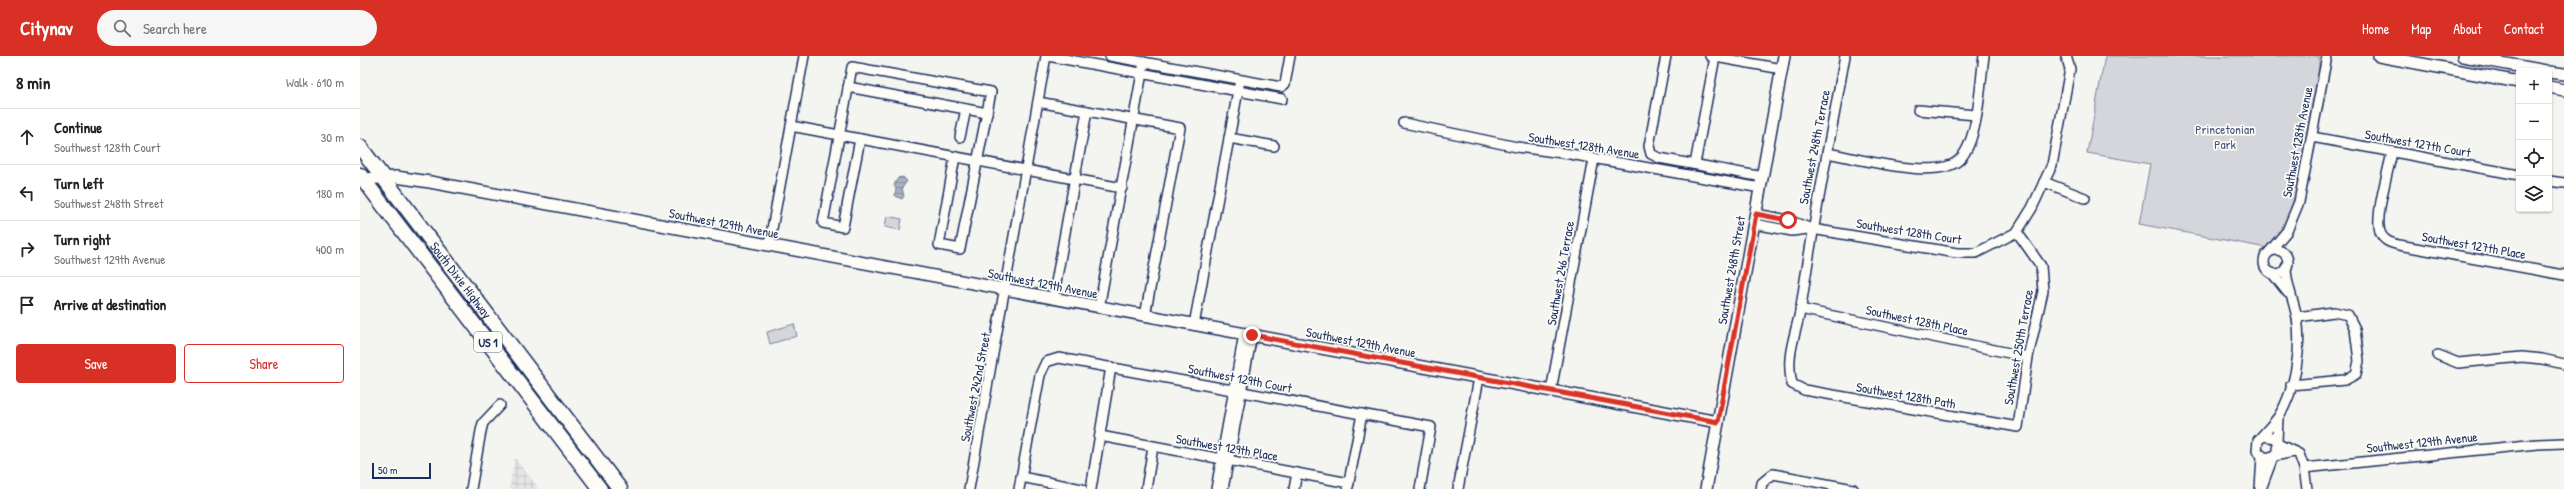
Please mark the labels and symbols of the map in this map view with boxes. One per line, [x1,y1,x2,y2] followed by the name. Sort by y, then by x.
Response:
[2277,85,2317,199] street label: Southwest 128th Avenue
[1794,88,1834,206] street label: Southwest 248th Terrace
[2195,120,2255,153] park label: Princetonian Park
[2364,125,2473,161] street label: Southwest 127th Court
[1527,127,1641,163] street label: Southwest 128th Avenue
[668,204,780,242] street label: Southwest 129th Avenue
[1779,211,1797,229] route start
[1713,214,1749,326] street label: Southwest 248th Street
[1855,214,1963,248] street label: Southwest 128th Court
[1542,219,1578,327] street label: Southwest 246 Terrace
[2421,227,2527,263] street label: Southwest 127th Place
[426,238,496,323] street label: South Dixie Highway
[987,264,1099,302] street label: Southwest 129th Avenue
[1999,288,2037,406] street label: Southwest 250th Terrace
[1864,300,1970,340] street label: Southwest 128th Place
[1305,323,1417,361] street label: Southwest 129th Avenue
[1243,326,1261,344] route end
[956,330,995,443] street label: Southwest 242nd Street
[474,332,502,352] road number: US 1
[1186,359,1294,397] street label: Southwest 129th Court
[1855,377,1958,413] street label: Southwest 128th Path
[2366,427,2478,457] street label: Southwest 129th Avenue
[1174,429,1280,465] street label: Southwest 129th Place
[372,461,431,480] scale bar

